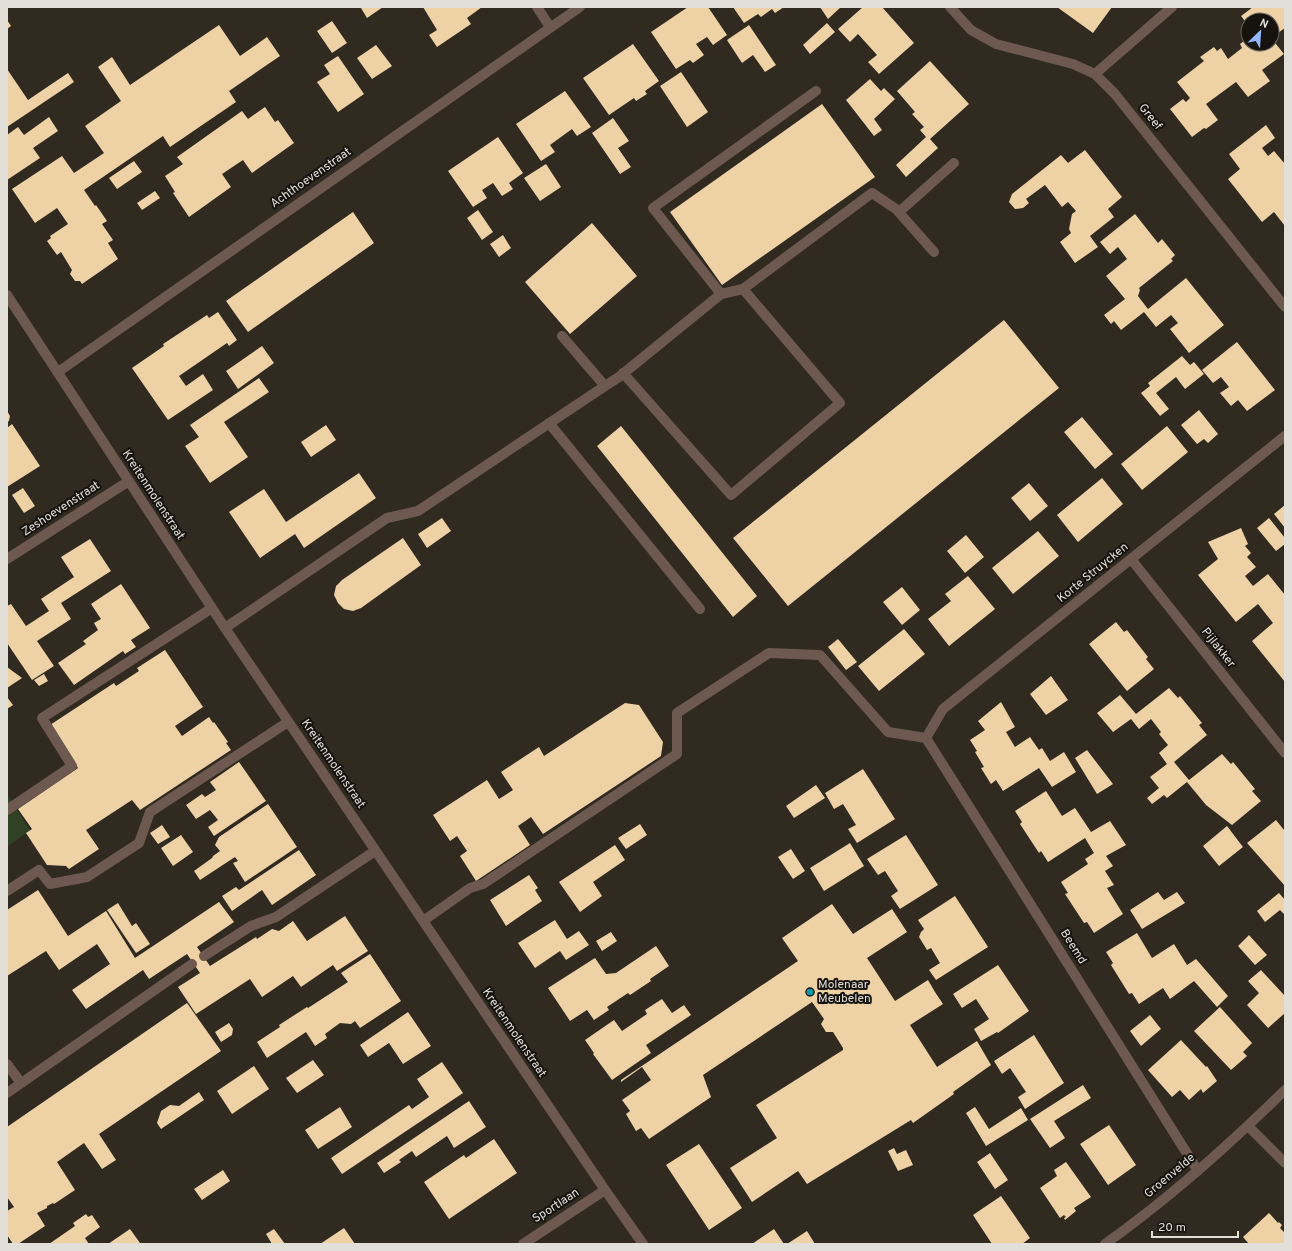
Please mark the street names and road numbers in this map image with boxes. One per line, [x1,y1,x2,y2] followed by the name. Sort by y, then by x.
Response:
[1134,100,1166,134] street label: Greef
[267,144,355,212] street label: Achthoevenstraat
[118,447,188,543] street label: Kreitenmolenstraat
[19,478,103,540] street label: Zeshoevenstraat
[1054,539,1132,607] street label: Korte Struycken
[1197,625,1239,672] street label: Pijlakker
[297,716,369,812] street label: Kreitenmolenstraat
[1056,927,1090,967] street label: Beemd
[478,985,550,1081] street label: Kreitenmolenstraat
[1141,1150,1199,1202] street label: Groenvelde
[530,1185,582,1227] street label: Sportlaan

